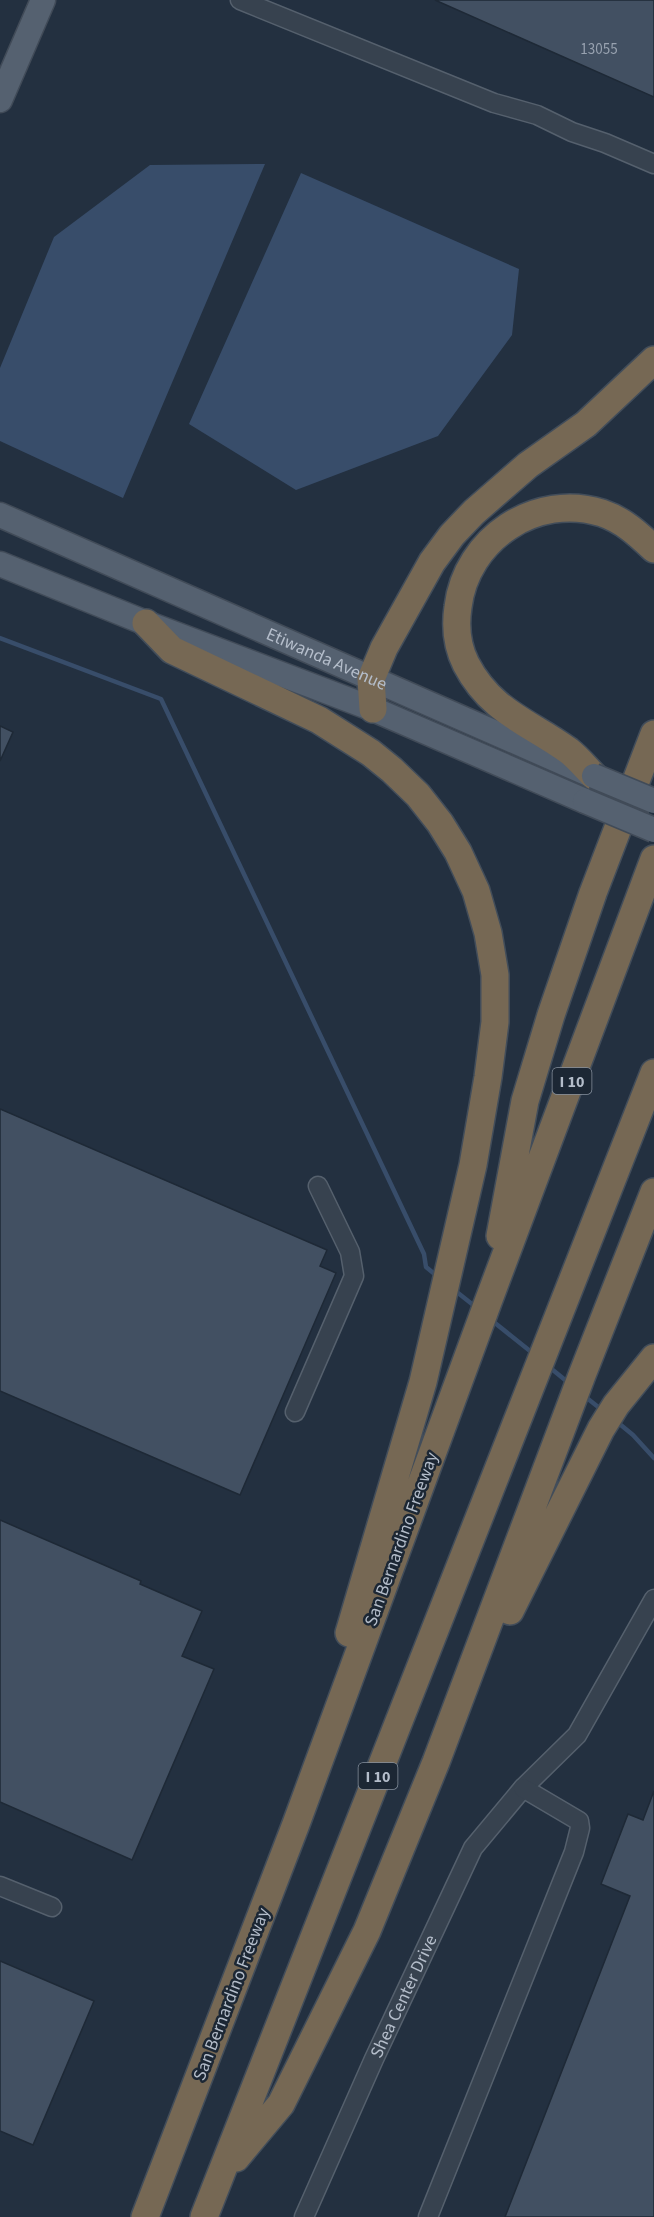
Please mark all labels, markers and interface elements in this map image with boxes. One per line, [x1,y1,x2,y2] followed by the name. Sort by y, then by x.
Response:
[580,39,618,60] house number: 13055
[262,622,391,697] street label: Etiwanda Avenue
[552,1068,592,1094] road number: I 10
[358,1448,445,1630] street label: San Bernardino Freeway
[358,1763,398,1789] road number: I 10
[187,1904,276,2084] street label: San Bernardino Freeway
[364,1931,444,2062] street label: Shea Center Drive

